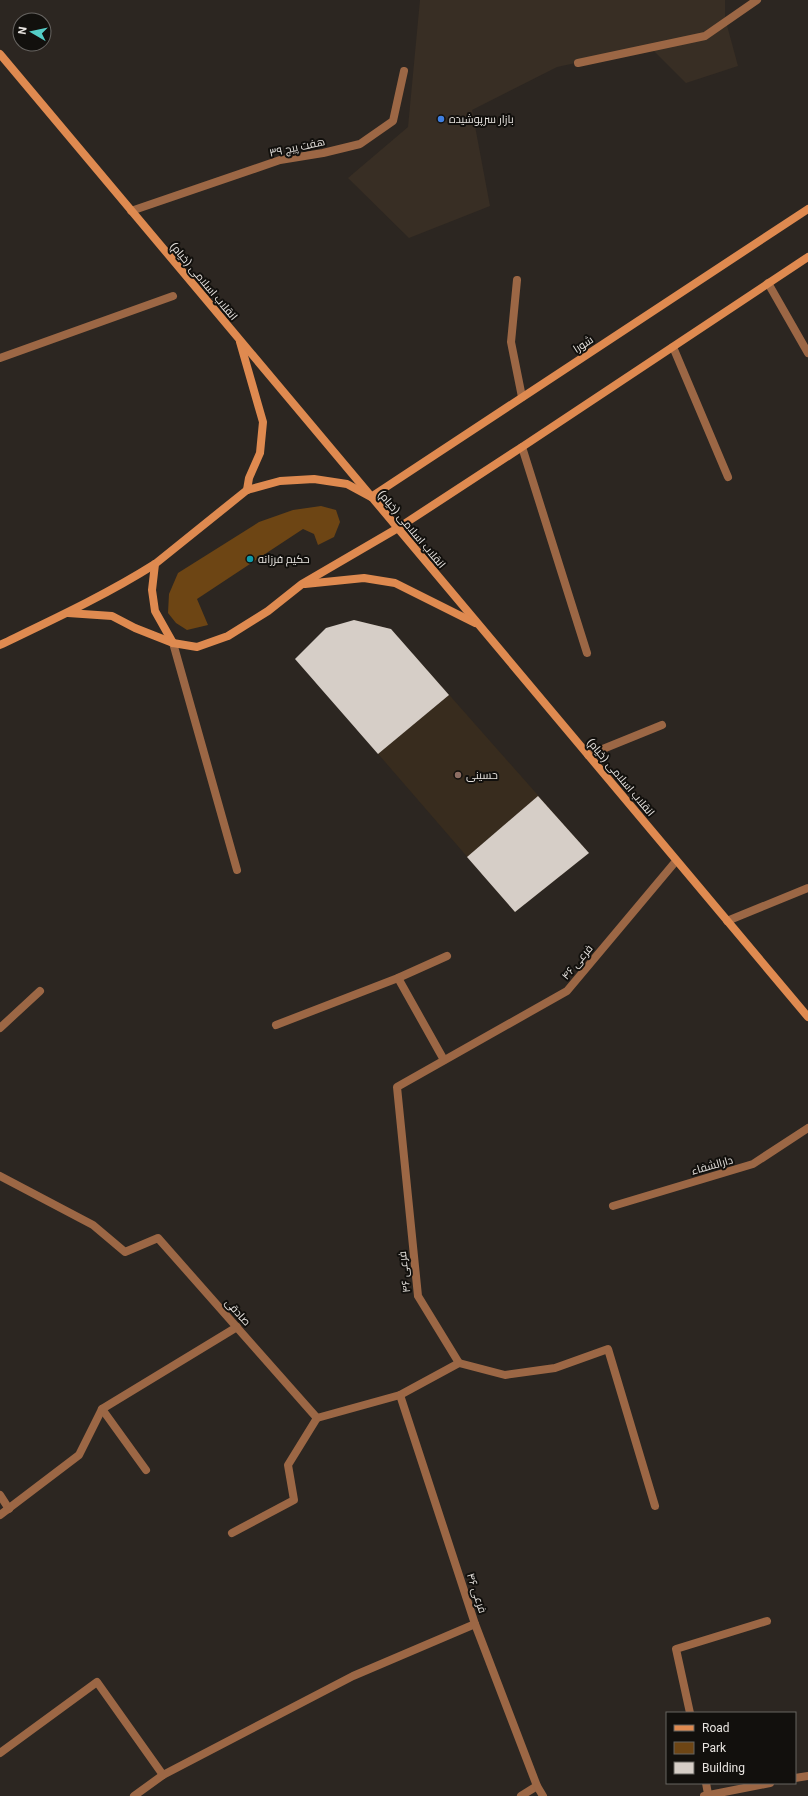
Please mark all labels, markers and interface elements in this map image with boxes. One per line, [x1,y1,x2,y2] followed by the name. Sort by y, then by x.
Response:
[12,12,52,52] north arrow
[16,25,30,35] text: N
[449,113,514,126] place label: بازار سرپوشیده
[436,114,446,124] marker: بازار سرپوشیده
[268,135,326,161] street label: هفت پیچ ۳۹
[166,240,240,324] street label: انقلاب اسلامی (خیام)
[571,333,596,356] street label: شورا
[374,488,448,572] street label: انقلاب اسلامی (خیام)
[258,553,310,567] place label: حکیم فرزانه
[245,554,255,564] marker: حکیم فرزانه
[583,736,657,820] street label: انقلاب اسلامی (خیام)
[466,769,498,782] place label: حسینی
[453,770,463,780] marker: حسینی
[559,942,596,982] street label: فرعی ۴۶
[690,1153,735,1178] street label: دارالشفاء
[396,1251,413,1293] street label: فرعی ۴۶
[222,1296,253,1328] street label: صادقی
[464,1571,489,1615] street label: فرعی ۴۶
[666,1712,796,1784] legend
[702,1721,730,1735] text: Road
[702,1741,727,1755] text: Park
[702,1761,745,1775] text: Building

